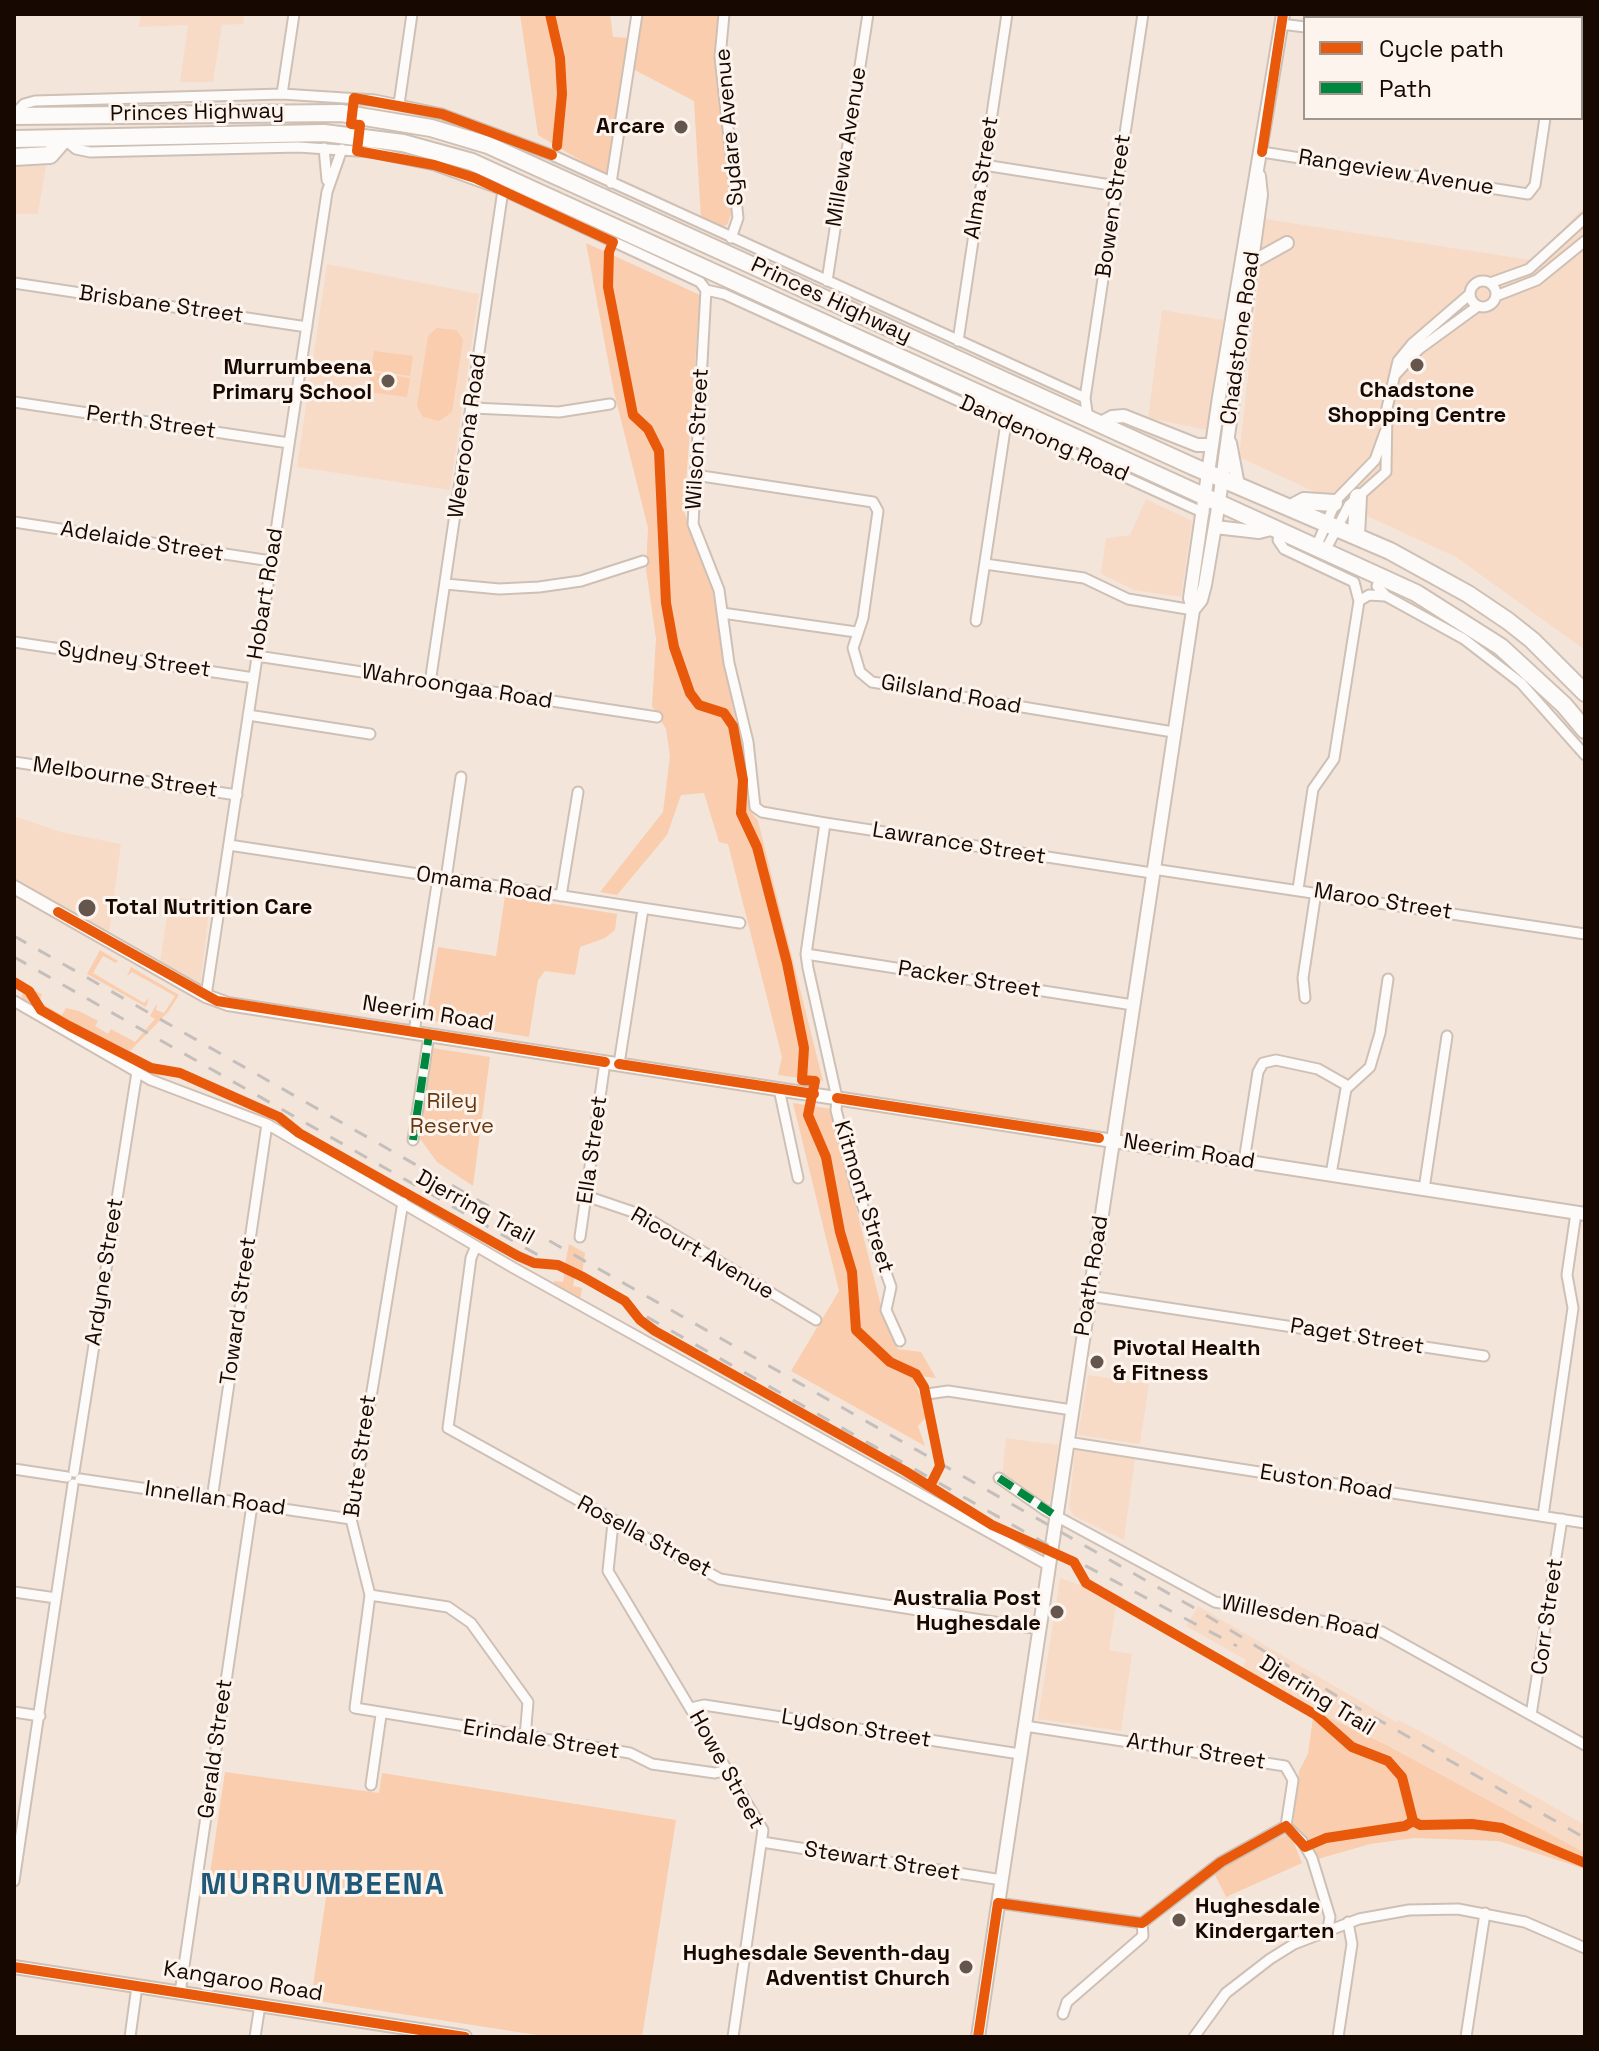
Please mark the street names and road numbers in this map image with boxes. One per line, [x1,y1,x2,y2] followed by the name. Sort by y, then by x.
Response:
[710,47,750,207] street label: Sydare Avenue
[821,65,873,229] street label: Millewa Avenue
[110,98,284,128] street label: Princes Highway
[959,115,1005,241] street label: Alma Street
[1091,133,1137,279] street label: Bowen Street
[1296,144,1496,202] street label: Rangeview Avenue
[1216,250,1266,426] street label: Chadstone Road
[746,252,916,350] street label: Princes Highway
[77,280,245,330] street label: Brisbane Street
[443,352,493,520] street label: Weeroona Road
[681,368,715,510] street label: Wilson Street
[955,390,1133,488] street label: Dandenong Road
[84,401,218,445] street label: Perth Street
[59,516,225,568] street label: Adelaide Street
[243,526,289,662] street label: Hobart Road
[56,636,212,684] street label: Sydney Street
[360,659,554,715] street label: Wahroongaa Road
[879,670,1023,720] street label: Gilsland Road
[31,752,219,804] street label: Melbourne Street
[870,817,1048,871] street label: Lawrance Street
[414,861,554,909] street label: Omama Road
[1312,878,1454,926] street label: Maroo Street
[896,956,1042,1004] street label: Packer Street
[360,991,496,1037] street label: Neerim Road
[572,1094,614,1206] street label: Ella Street
[827,1118,899,1276] street label: Kitmont Street
[1121,1129,1257,1175] street label: Neerim Road
[411,1165,539,1251] street label: Djerring Trail
[80,1196,130,1348] street label: Ardyne Street
[626,1202,778,1306] street label: Ricourt Avenue
[1069,1214,1115,1338] street label: Poath Road
[216,1235,262,1387] street label: Toward Street
[1288,1313,1426,1361] street label: Paget Street
[339,1393,383,1519] street label: Bute Street
[1258,1460,1394,1506] street label: Euston Road
[143,1476,287,1522] street label: Innellan Road
[572,1491,716,1583] street label: Rosella Street
[1527,1557,1569,1677] street label: Corr Street
[1219,1590,1381,1646] street label: Willesden Road
[1254,1650,1380,1742] street label: Djerring Trail
[193,1678,239,1820] street label: Gerald Street
[779,1704,933,1754] street label: Lydson Street
[683,1706,769,1834] street label: Howe Street
[461,1715,621,1765] street label: Erindale Street
[1125,1728,1267,1776] street label: Arthur Street
[802,1837,962,1887] street label: Stewart Street
[161,1956,325,2008] street label: Kangaroo Road

